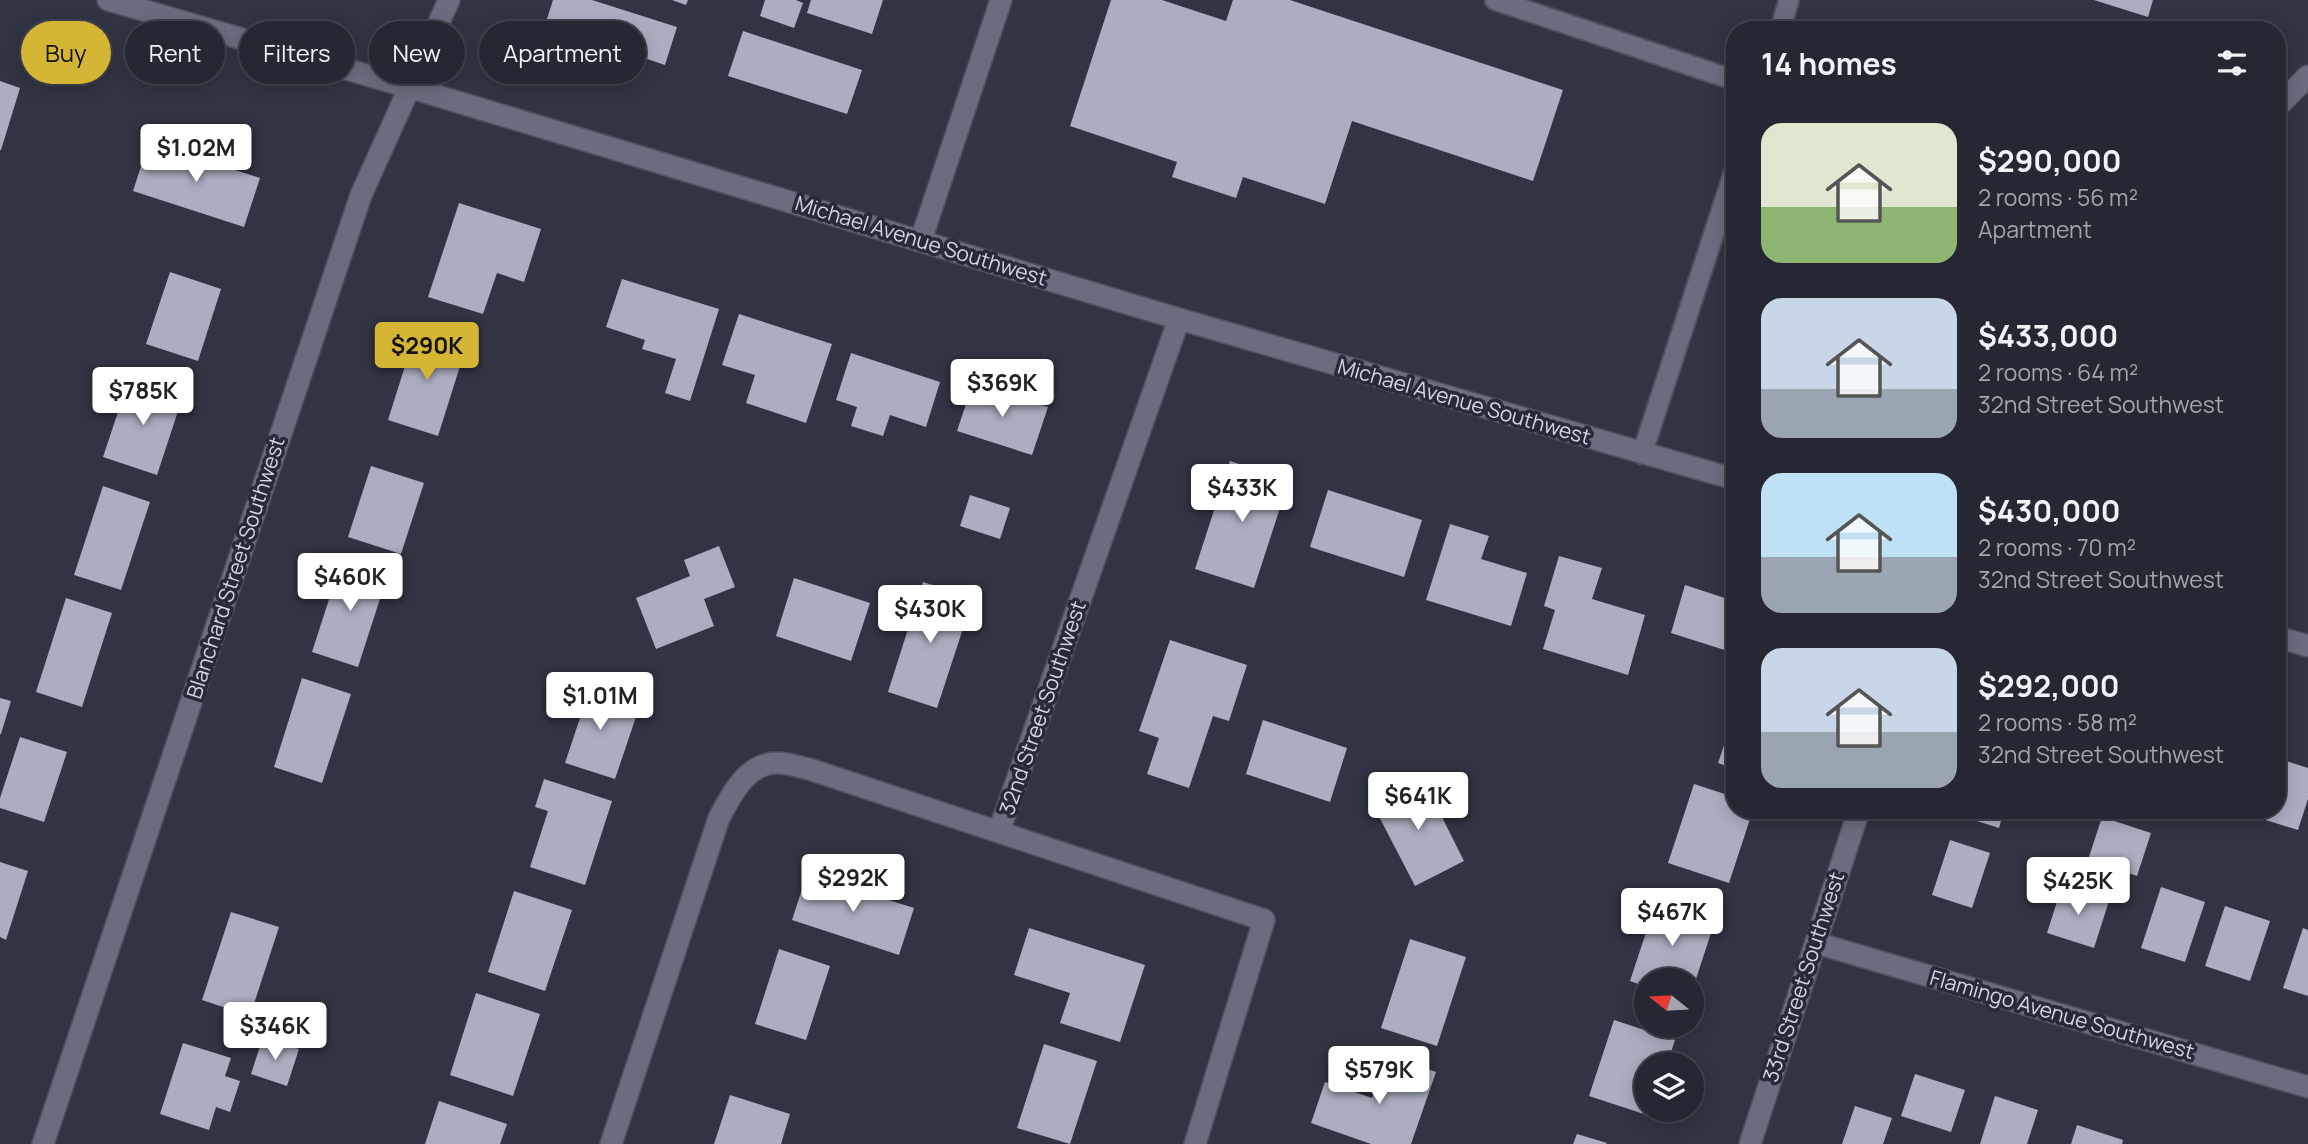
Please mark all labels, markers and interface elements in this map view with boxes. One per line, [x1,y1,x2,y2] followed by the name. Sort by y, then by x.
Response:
[21,21,111,84] chip: Buy
[125,21,225,84] chip: Rent
[239,21,355,84] chip: Filters
[369,21,465,84] chip: New
[479,21,646,84] chip: Apartment
[1761,43,1897,84] text: 14 homes
[2213,44,2251,82] icon: filters
[139,124,253,184] pin: $1.02M
[156,131,236,163] text: $1.02M
[1978,140,2121,181] text: $290,000
[1817,151,1901,235] icon: home
[1978,181,2138,213] text: 2 rooms · 56 m²
[792,188,1051,292] street label: Michael Avenue Southwest
[1978,213,2092,245] text: Apartment
[1978,315,2118,356] text: $433,000
[378,322,476,382] pin: $290K
[1817,326,1901,410] icon: home
[391,329,463,361] text: $290K
[1335,351,1594,451] street label: Michael Avenue Southwest
[1978,356,2138,388] text: 2 rooms · 64 m²
[953,360,1051,419] pin: $369K
[967,366,1037,398] text: $369K
[94,368,192,427] pin: $785K
[108,374,178,406] text: $785K
[1978,388,2224,420] text: 32nd Street Southwest
[179,433,291,702] street label: Blanchard Street Southwest
[1193,464,1291,524] pin: $433K
[1207,471,1277,503] text: $433K
[1978,490,2121,531] text: $430,000
[1817,501,1901,585] icon: home
[1978,531,2136,563] text: 2 rooms · 70 m²
[301,554,399,613] pin: $460K
[314,560,386,592] text: $460K
[1978,563,2224,595] text: 32nd Street Southwest
[881,586,979,645] pin: $430K
[894,592,966,624] text: $430K
[992,597,1092,818] street label: 32nd Street Southwest
[1978,665,2120,706] text: $292,000
[543,672,657,732] pin: $1.01M
[1817,676,1901,760] icon: home
[562,679,638,711] text: $1.01M
[1978,706,2137,738] text: 2 rooms · 58 m²
[1978,738,2224,770] text: 32nd Street Southwest
[1369,772,1467,832] pin: $641K
[1384,779,1452,811] text: $641K
[804,855,902,914] pin: $292K
[2029,858,2127,917] pin: $425K
[817,861,889,893] text: $292K
[2043,864,2113,896] text: $425K
[1756,868,1850,1085] street label: 33rd Street Southwest
[1623,888,1721,948] pin: $467K
[1637,895,1707,927] text: $467K
[1927,963,2198,1065] street label: Flamingo Avenue Southwest
[1634,968,1704,1038] north arrow
[1634,968,1704,1122] map controls
[226,1002,324,1062] pin: $346K
[240,1009,311,1041] text: $346K
[1330,1046,1428,1106] pin: $579K
[1634,1052,1704,1122] button: layers
[1344,1053,1414,1085] text: $579K

